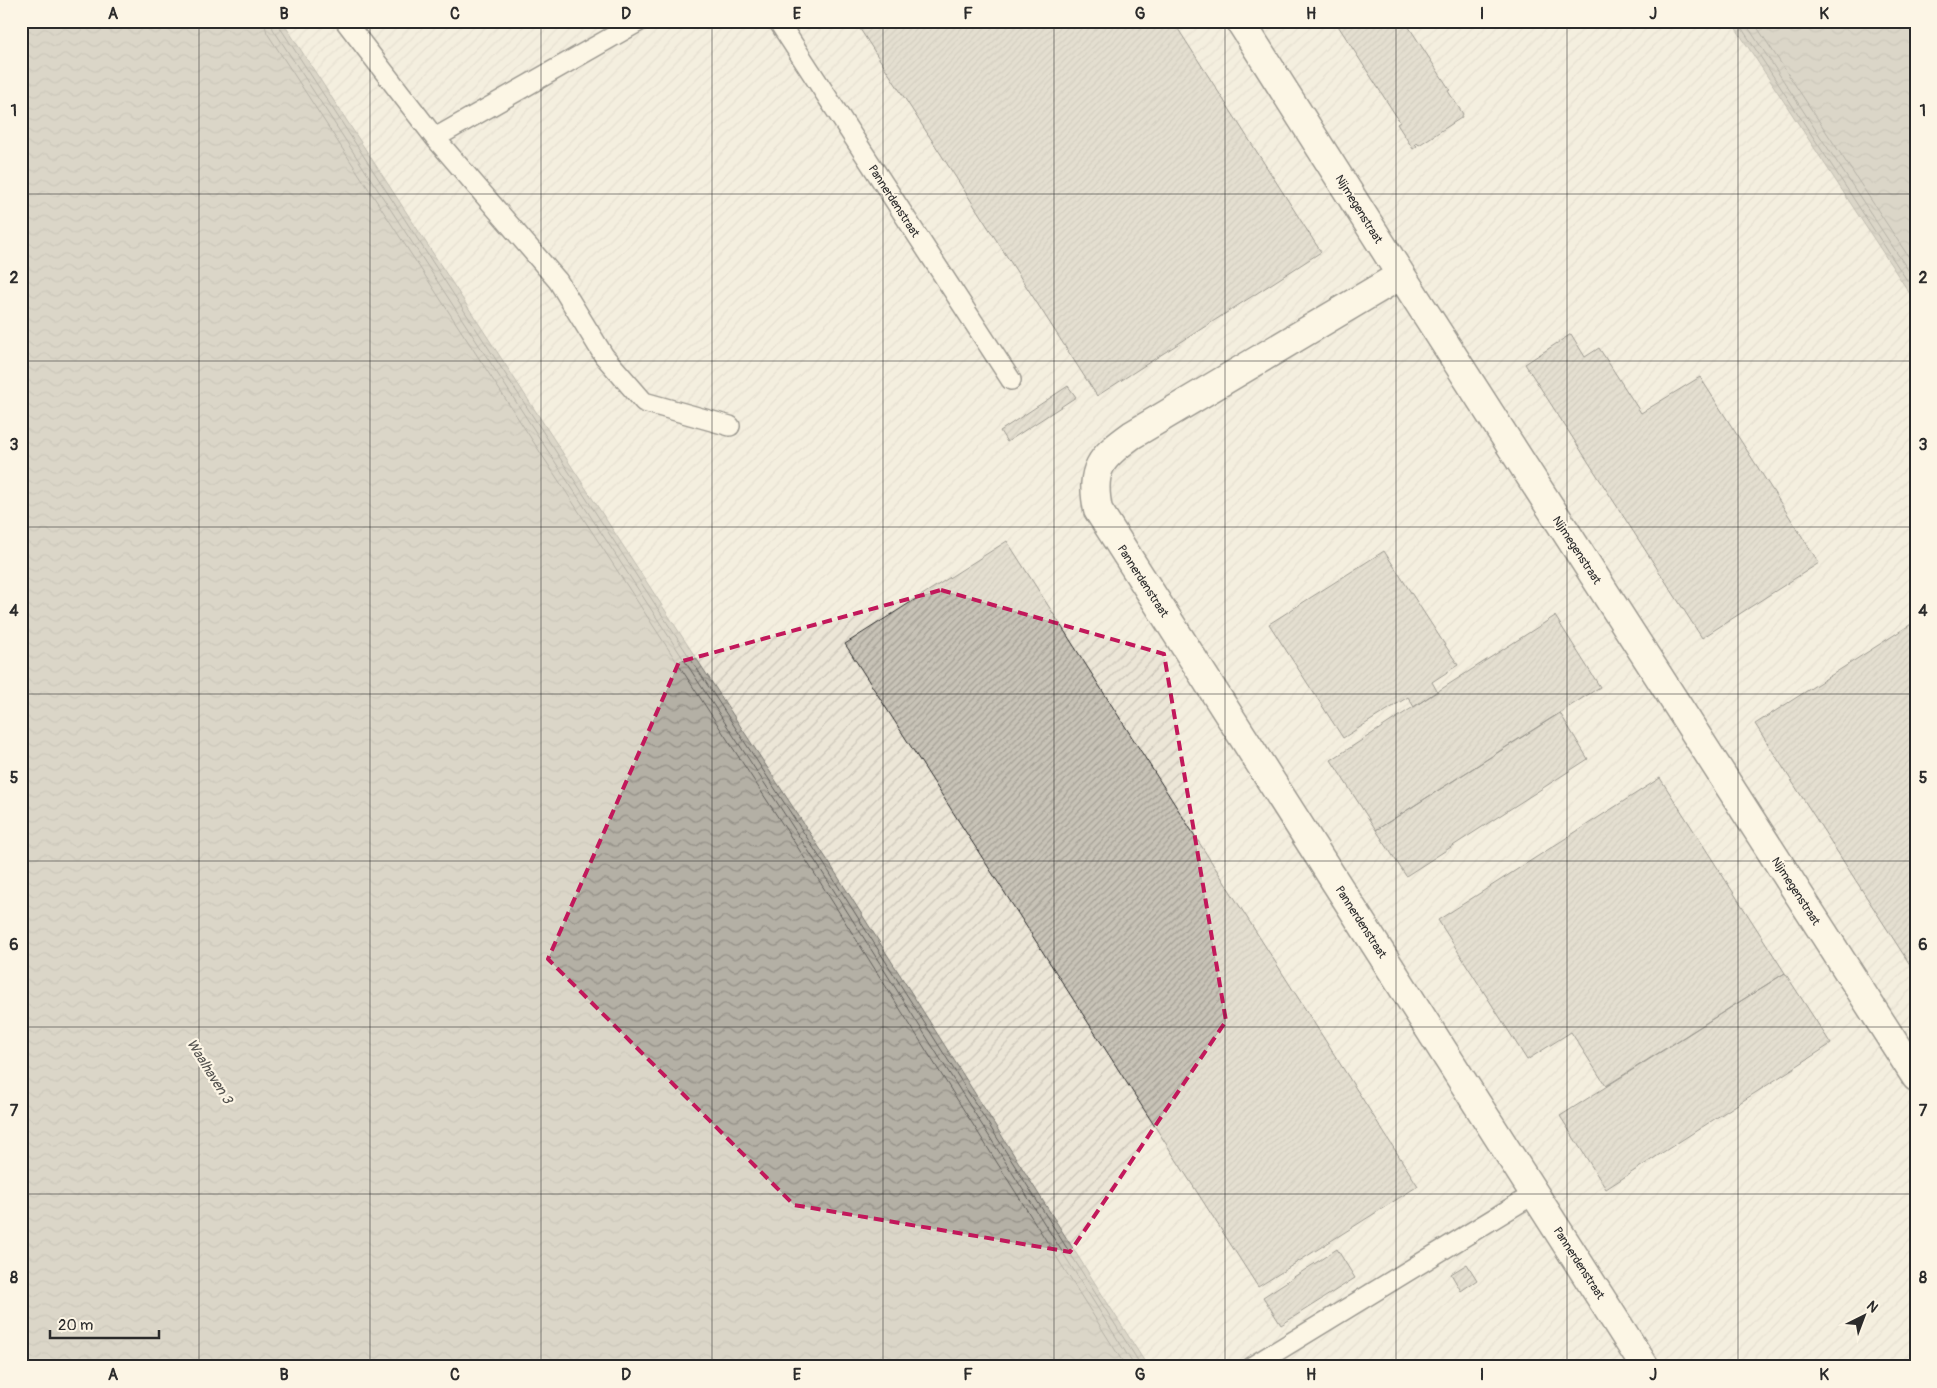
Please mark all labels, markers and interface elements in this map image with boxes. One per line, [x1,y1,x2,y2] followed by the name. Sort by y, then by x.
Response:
[108,4,119,24] text: A
[279,4,289,24] text: B
[450,4,460,24] text: C
[621,4,631,24] text: D
[793,4,802,24] text: E
[963,4,973,24] text: F
[1135,4,1146,24] text: G
[1306,4,1316,24] text: H
[1480,4,1484,24] text: I
[1649,4,1657,24] text: J
[1819,4,1829,24] text: K
[11,101,17,121] text: 1
[1920,101,1926,121] text: 1
[865,162,923,240] street label: Pannerdenstraat
[1331,172,1386,247] street label: Nijmegenstraat
[10,268,19,288] text: 2
[1919,268,1928,288] text: 2
[10,435,19,455] text: 3
[1919,435,1928,455] text: 3
[1549,513,1604,587] street label: Nijmegenstraat
[1114,542,1172,620] street label: Pannerdenstraat
[9,601,19,621] text: 4
[1918,601,1928,621] text: 4
[10,768,19,788] text: 5
[1919,768,1928,788] text: 5
[1768,854,1823,928] street label: Nijmegenstraat
[1332,883,1390,961] street label: Pannerdenstraat
[9,935,19,955] text: 6
[1918,935,1928,955] text: 6
[183,1036,237,1109] water label: Waalhaven 3
[10,1101,19,1121] text: 7
[1919,1101,1928,1121] text: 7
[1550,1224,1608,1302] street label: Pannerdenstraat
[10,1268,18,1288] text: 8
[1919,1268,1927,1288] text: 8
[1840,1290,1890,1340] north arrow
[1863,1297,1882,1316] text: N
[50,1308,159,1340] scale bar
[58,1316,93,1335] text: 20 m
[108,1365,119,1385] text: A
[279,1365,289,1385] text: B
[450,1365,460,1385] text: C
[621,1365,631,1385] text: D
[793,1365,802,1385] text: E
[963,1365,973,1385] text: F
[1135,1365,1146,1385] text: G
[1306,1365,1316,1385] text: H
[1480,1365,1484,1385] text: I
[1649,1365,1657,1385] text: J
[1819,1365,1829,1385] text: K

